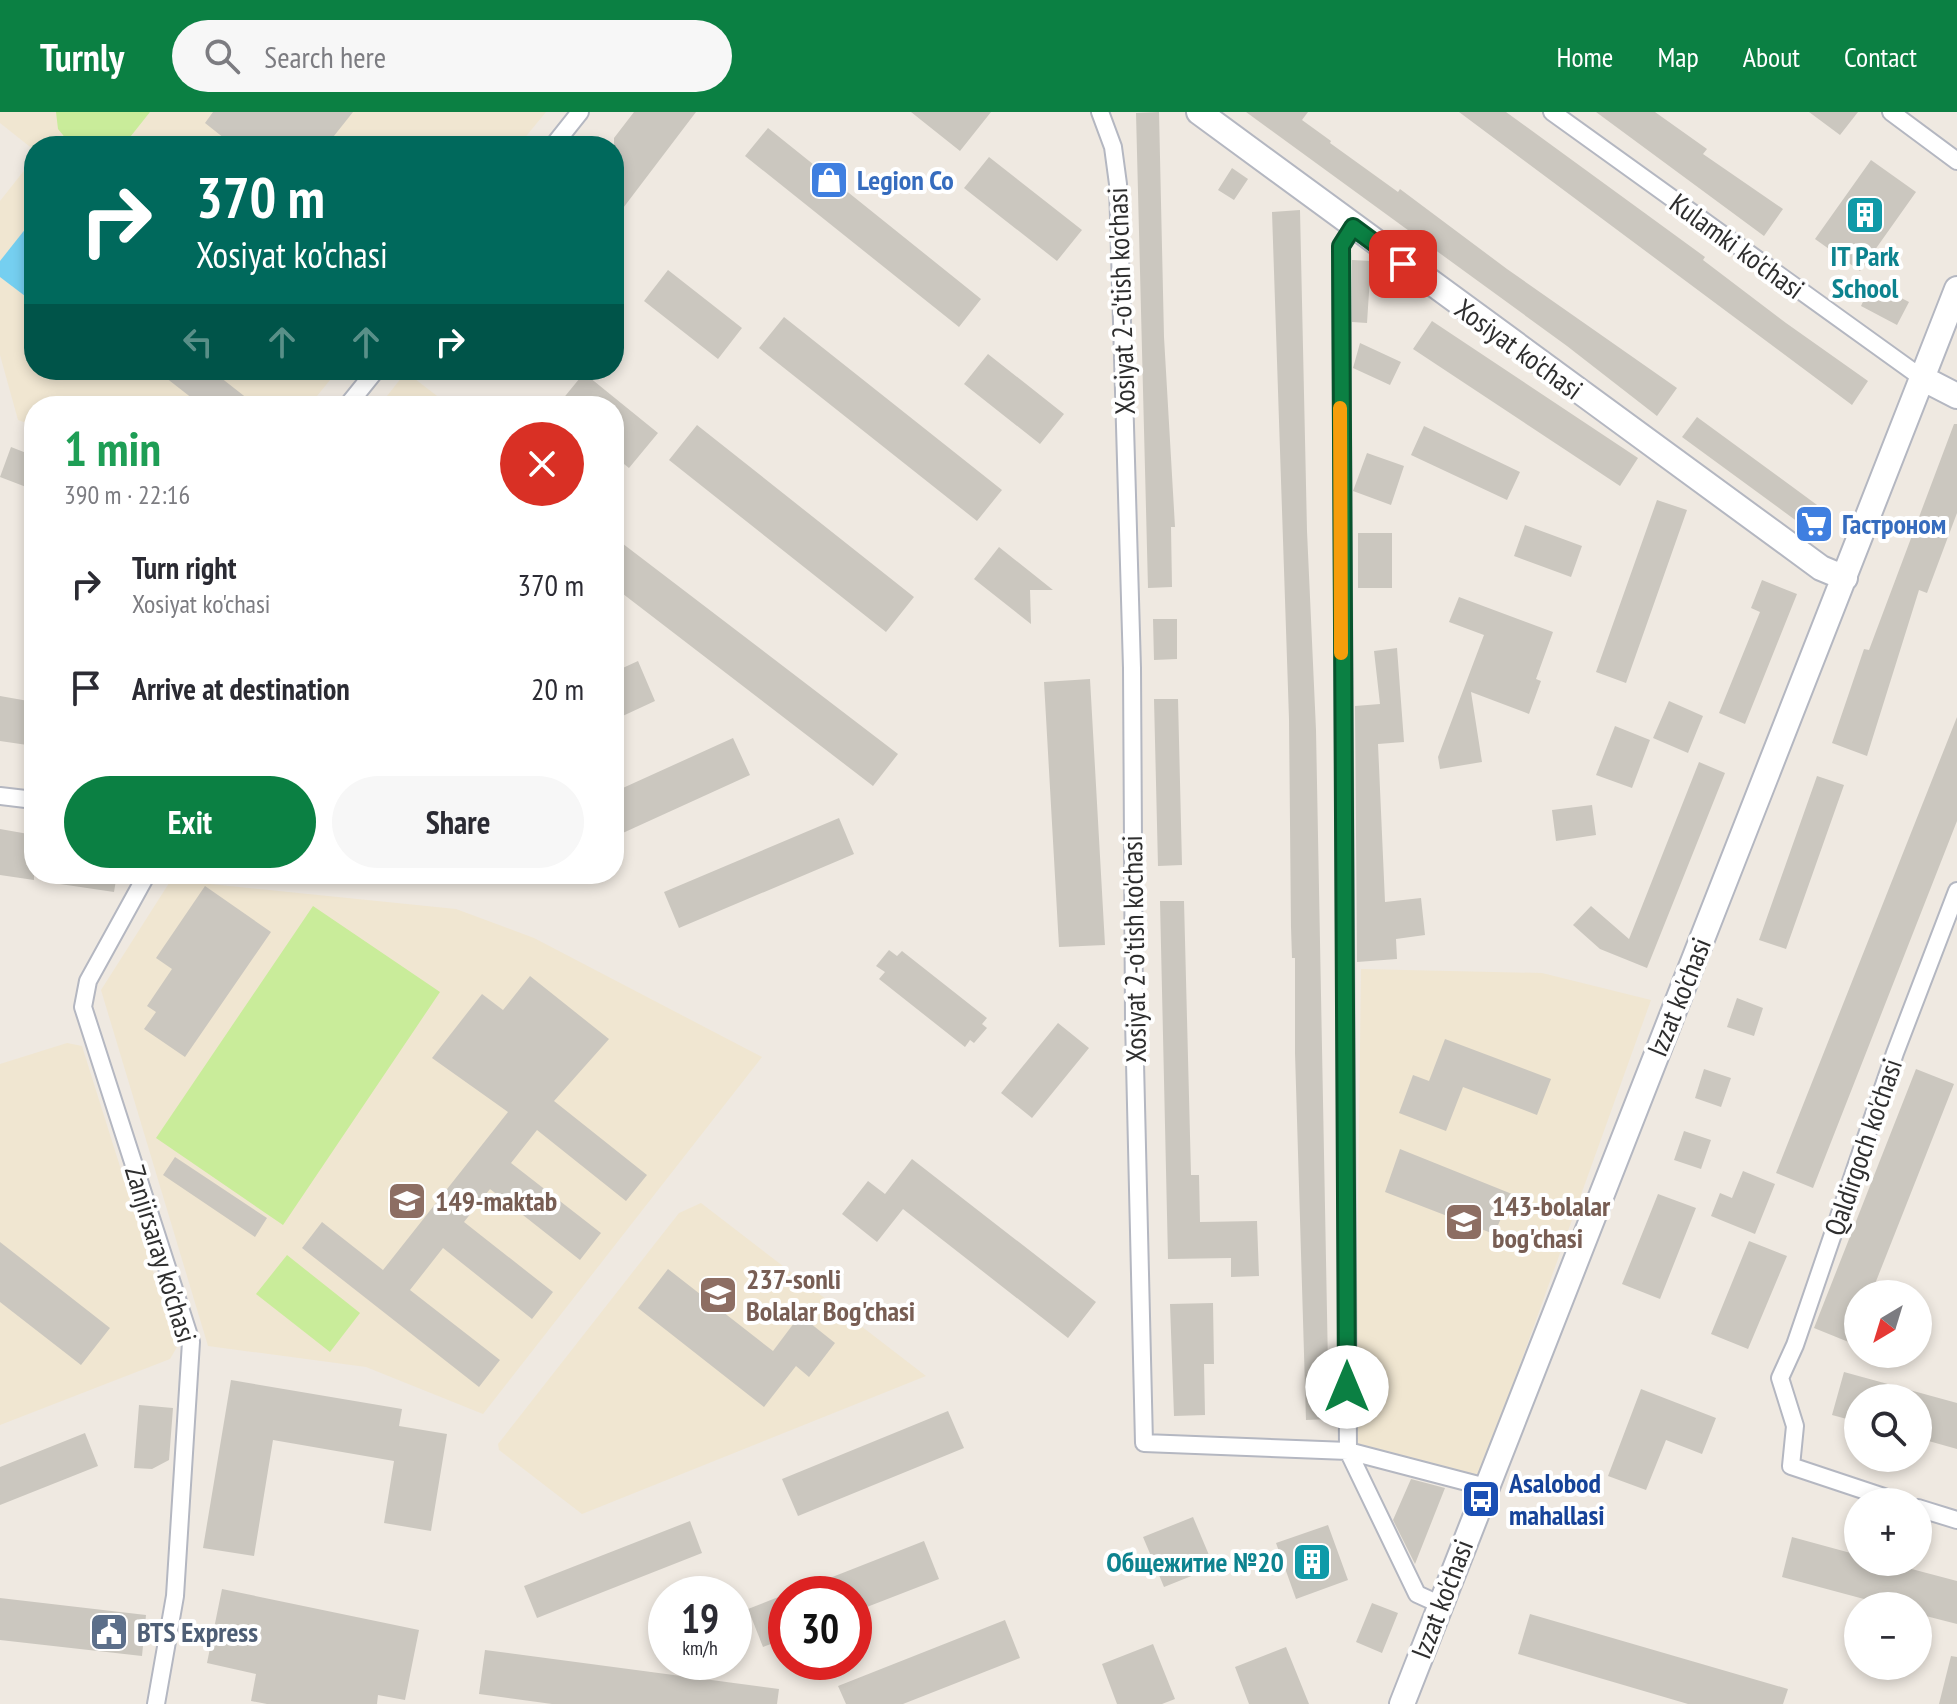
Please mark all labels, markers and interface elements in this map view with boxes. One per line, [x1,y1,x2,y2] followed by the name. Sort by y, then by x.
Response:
[172,20,732,92] search box
[40,32,124,81] text: Turnly
[200,34,244,78] icon: search
[264,37,386,76] text: Search here
[1557,38,1613,75] text: Home
[1657,38,1699,75] text: Map
[1743,38,1800,75] text: About
[1844,38,1917,75] text: Contact
[808,159,850,201] shop icon: Legion Co
[196,161,325,233] text: 370 m
[857,161,954,198] place label: Legion Co
[64,168,168,272] icon: right
[1663,184,1812,307] street label: Kulamki ko'chasi
[1098,187,1143,415] street label: Xosiyat 2-o'tish ko'chasi
[1844,194,1886,236] building icon: IT Park School
[1369,230,1437,298] pin
[196,231,388,278] text: Xosiyat ko'chasi
[1831,237,1900,306] place label: IT Park School
[1381,242,1425,286] icon: arrive
[1448,290,1590,407] street label: Xosiyat ko'chasi
[176,320,220,364] icon: left
[260,320,304,364] icon: ahead
[344,320,388,364] icon: ahead
[428,320,472,364] icon: right
[64,417,161,479] text: 1 min
[500,422,584,506] button: close
[64,478,190,511] text: 390 m · 22:16
[1793,503,1835,545] supermarket icon: Гастроном
[1842,505,1946,542] place label: Гастроном
[132,548,236,587] text: Turn right
[64,562,108,606] icon: right
[518,565,584,604] text: 370 m
[132,587,270,620] text: Xosiyat ko'chasi
[64,666,108,710] icon: arrive
[132,669,350,708] text: Arrive at destination
[531,669,584,708] text: 20 m
[64,776,316,868] button: Exit
[332,776,584,868] button: Share
[1113,835,1154,1063] street label: Xosiyat 2-o'tish ko'chasi
[1638,932,1719,1062] street label: Izzat ko'chasi
[1815,1054,1910,1240] street label: Qaldirgoch ko'chasi
[117,1161,206,1347] street label: Zanjirsaray ko'chasi
[386,1180,428,1222] school or university icon: 149-maktab
[435,1182,557,1219] place label: 149-maktab
[1492,1187,1611,1256] place label: 143-bolalar bog'chasi
[1443,1201,1485,1243] school or university icon: 143-bolalar bog'chasi
[746,1260,915,1329] place label: 237-sonli Bolalar Bog'chasi
[697,1274,739,1316] school or university icon: 237-sonli Bolalar Bog'chasi
[1844,1280,1932,1368] north arrow
[1844,1280,1932,1680] map controls
[1305,1345,1389,1429] position arrow
[1844,1384,1932,1472] button: search
[1508,1464,1605,1533] place label: Asalobod mahallasi
[1460,1478,1502,1520] bus stop icon: Asalobod mahallasi
[1844,1488,1932,1576] button: +
[1402,1534,1481,1664] street label: Izzat ko'chasi
[1291,1541,1333,1583] building icon: Общежитие №20
[1106,1543,1284,1580] place label: Общежитие №20
[768,1576,872,1680] speed limit sign: 30
[681,1592,719,1644] text: 19
[1844,1592,1932,1680] button: −
[88,1611,130,1653] public building icon: BTS Express
[137,1613,258,1650] place label: BTS Express
[682,1635,718,1661] text: km/h

